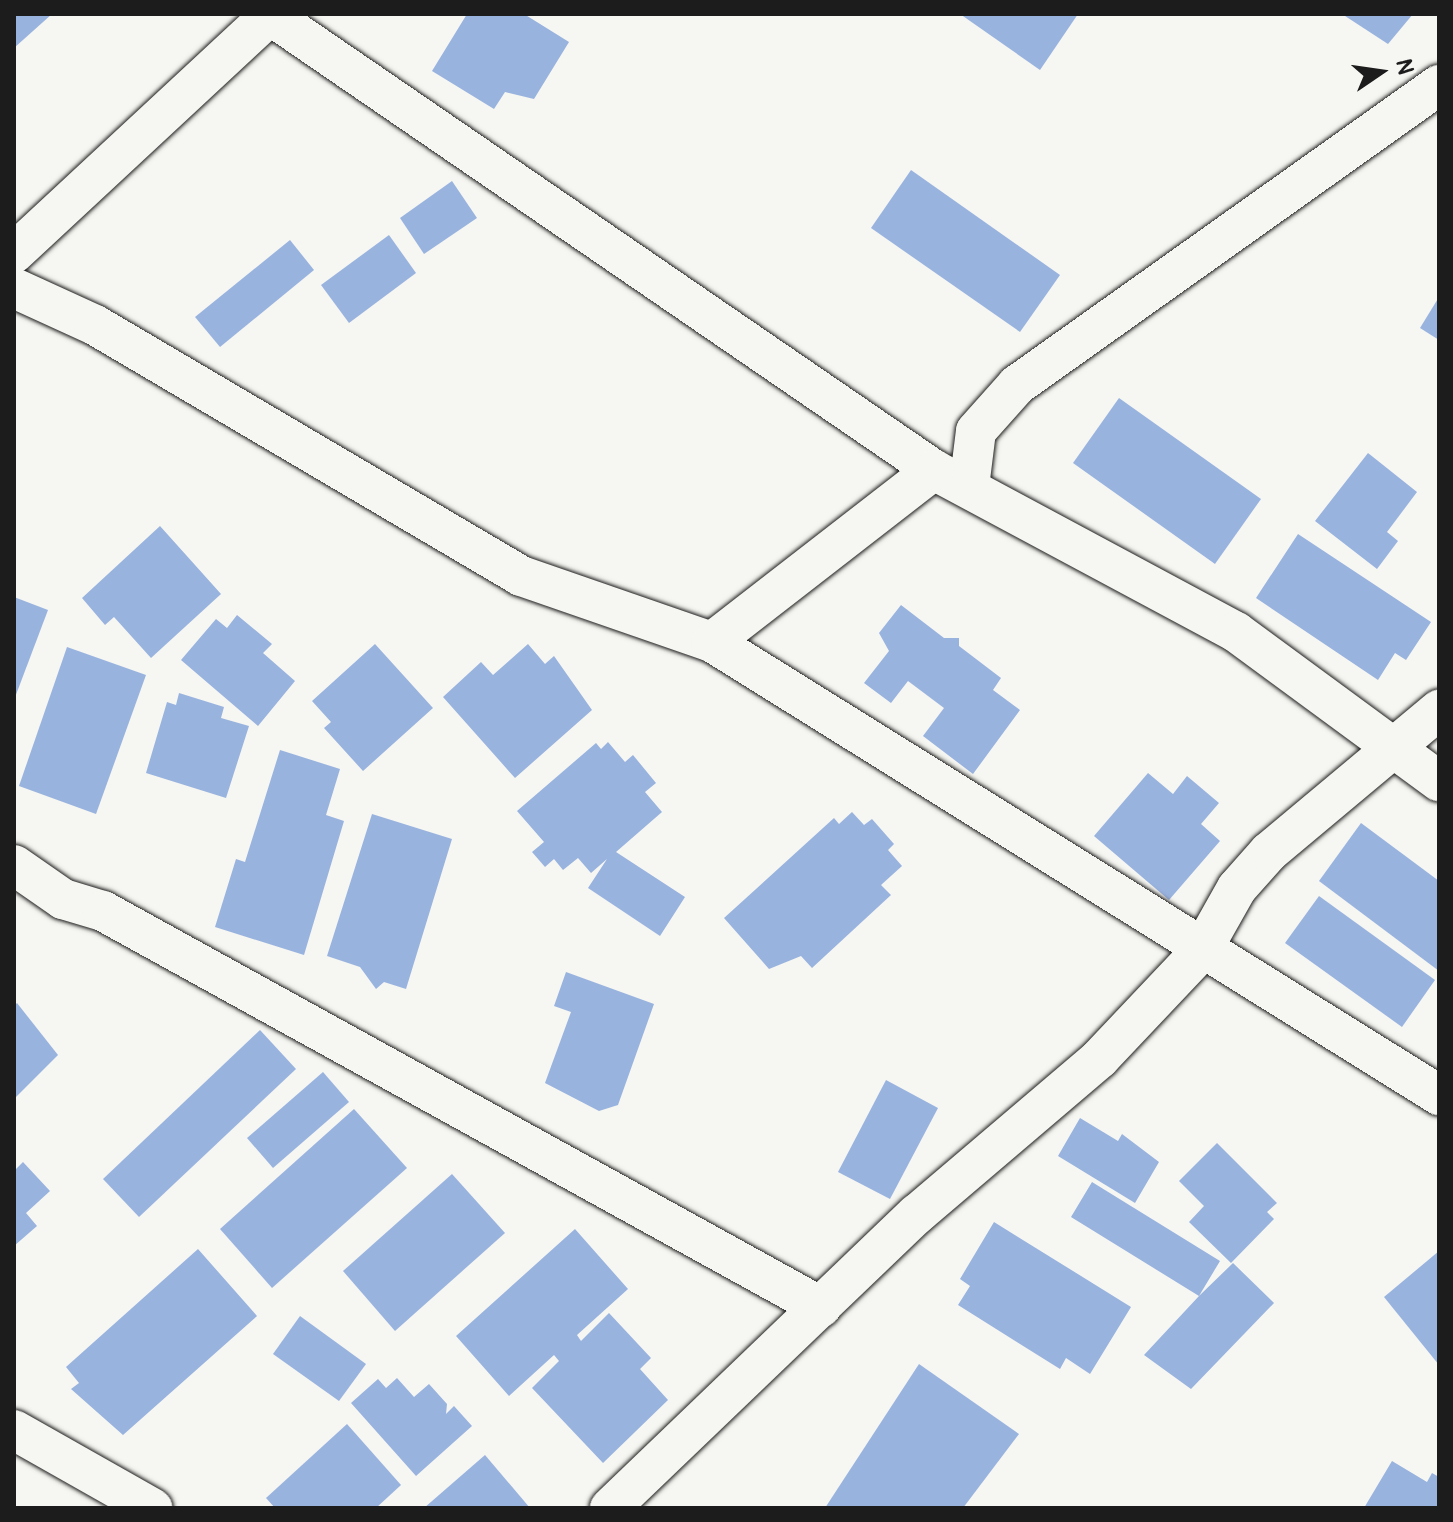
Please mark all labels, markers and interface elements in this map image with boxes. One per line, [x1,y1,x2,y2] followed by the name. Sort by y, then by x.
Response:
[1341,32,1421,112] north arrow
[1389,56,1420,77] text: N

